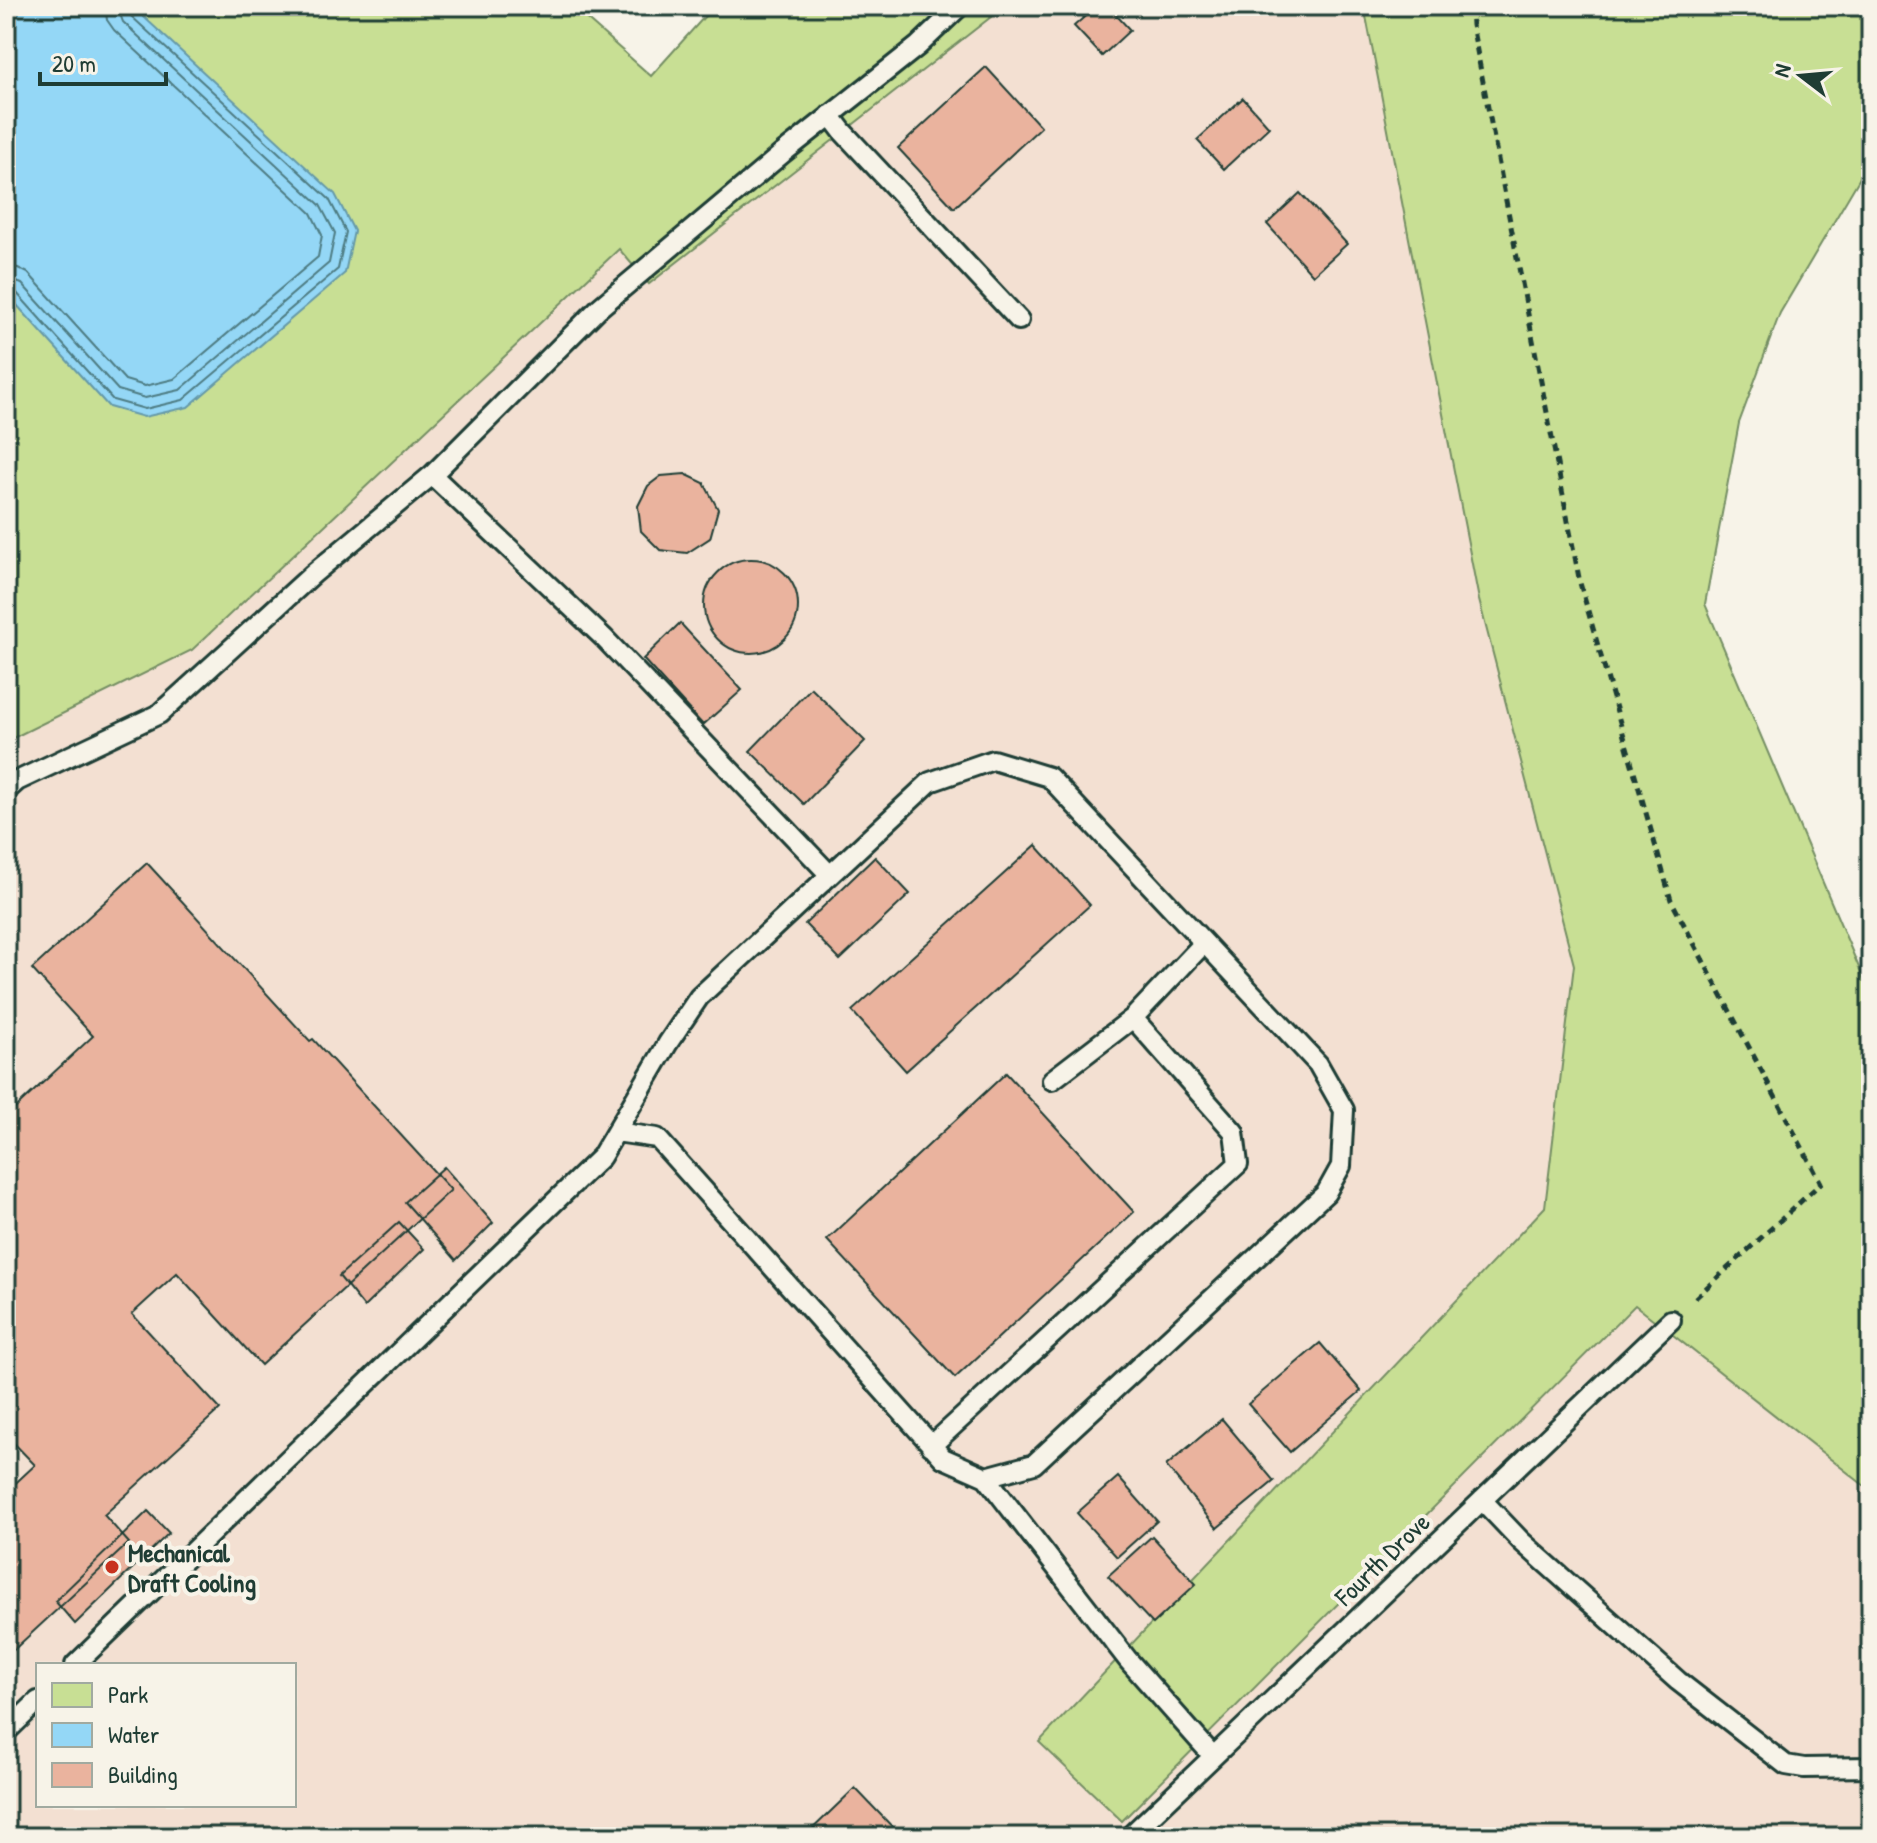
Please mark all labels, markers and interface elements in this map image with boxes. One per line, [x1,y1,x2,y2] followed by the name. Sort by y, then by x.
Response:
[40,36,166,86] scale bar
[1761,36,1841,116] north arrow
[52,47,96,79] text: 20 m
[1766,60,1798,80] text: N
[1326,1505,1437,1614] street label: Fourth Drove
[128,1535,257,1601] place label: Mechanical Draft Cooling
[103,1558,121,1576] marker: Mechanical Draft Cooling
[36,1663,296,1807] legend
[108,1678,148,1710] text: Park
[108,1718,159,1750] text: Water
[108,1758,178,1790] text: Building

